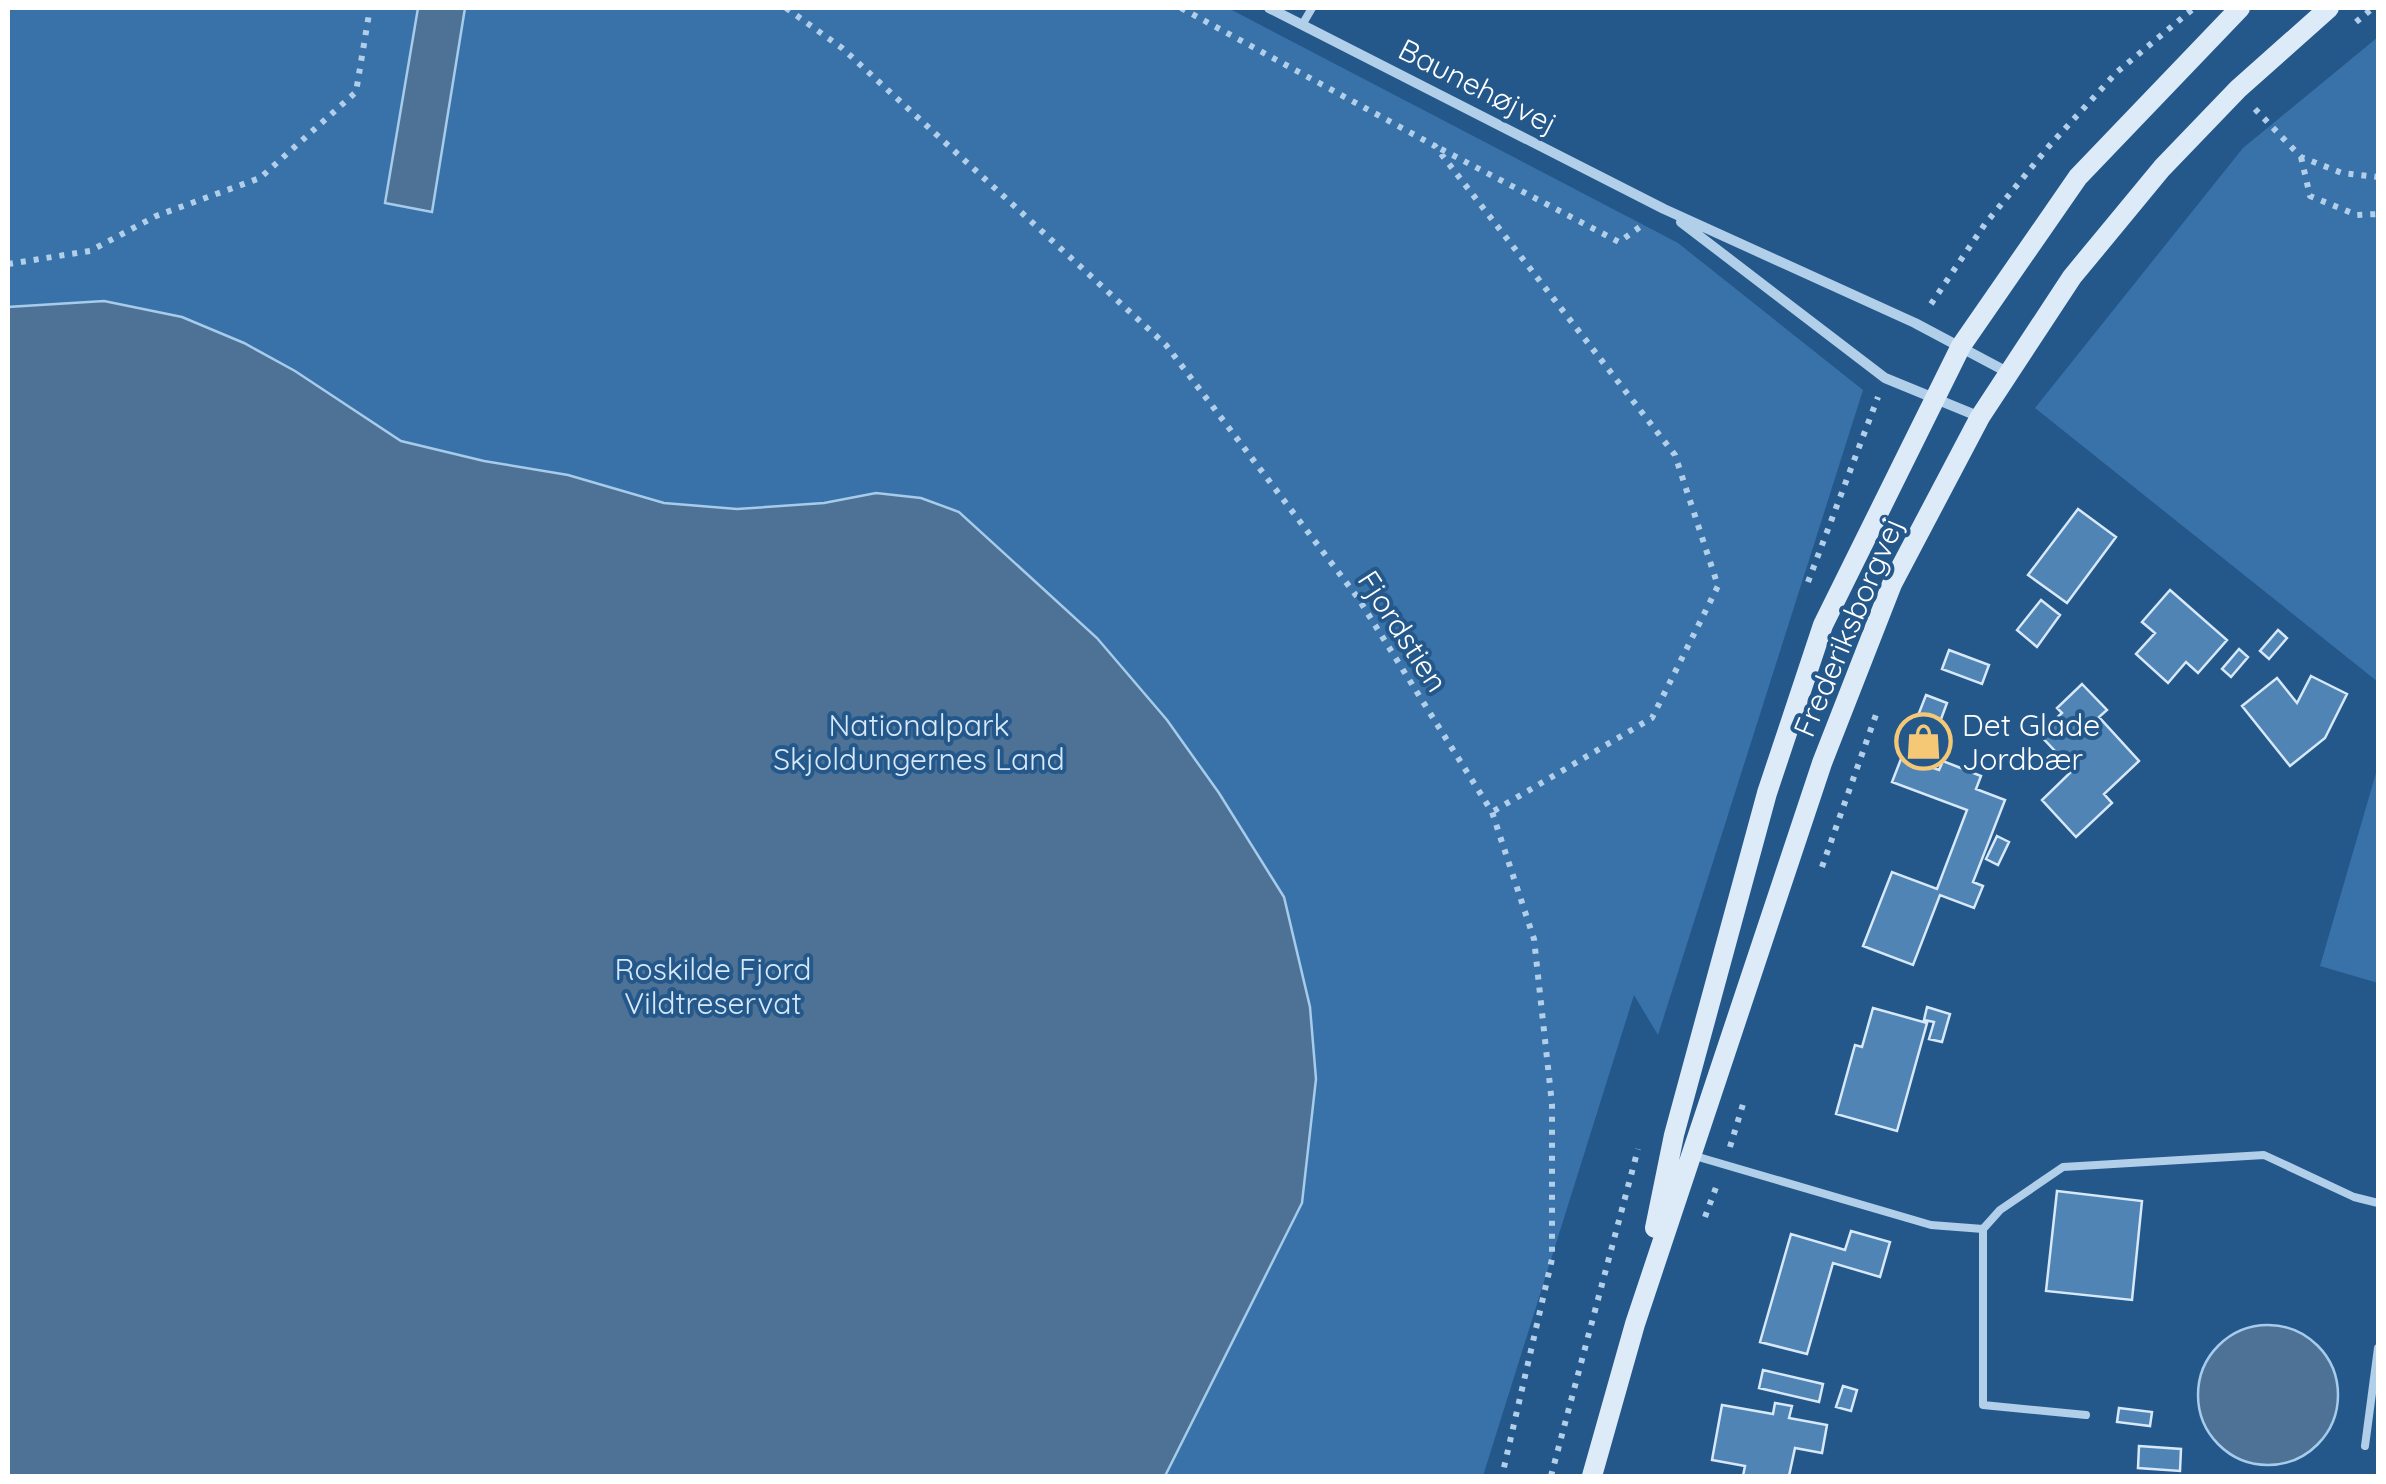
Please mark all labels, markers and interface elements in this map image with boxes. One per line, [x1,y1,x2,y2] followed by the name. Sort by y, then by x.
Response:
[1392,30,1564,142] street label: Baunehøjvej
[1785,512,1911,742] street label: Frederiksborgvej
[1350,563,1456,699] street label: Fjordstien
[773,706,1065,778] park label: Nationalpark Skjoldungernes Land
[1962,706,2100,778] place label: Det Glade Jordbær
[1893,712,1953,772] shop icon: Det Glade Jordbær
[615,950,811,1022] park label: Roskilde Fjord Vildtreservat

